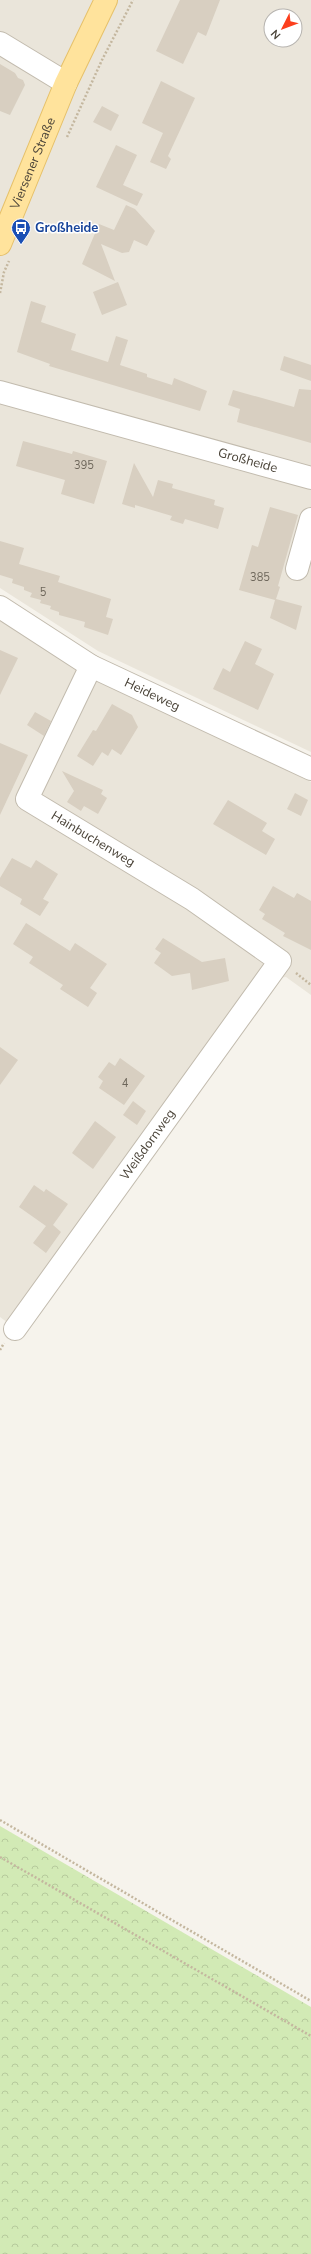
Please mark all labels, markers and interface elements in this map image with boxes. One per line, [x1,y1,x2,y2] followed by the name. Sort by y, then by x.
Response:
[263,8,303,48] north arrow
[268,26,284,42] text: N
[6,115,60,213] street label: Viersener Straße
[10,217,32,245] bus stop icon: Großheide
[35,219,98,237] place label: Großheide
[216,444,280,477] street label: Großheide
[74,458,94,473] house number: 395
[250,570,270,585] house number: 385
[40,585,47,600] house number: 5
[121,674,183,715] street label: Heideweg
[48,807,138,871] street label: Hainbuchenweg
[122,1076,129,1091] house number: 4
[116,1106,179,1184] street label: Weißdornweg

